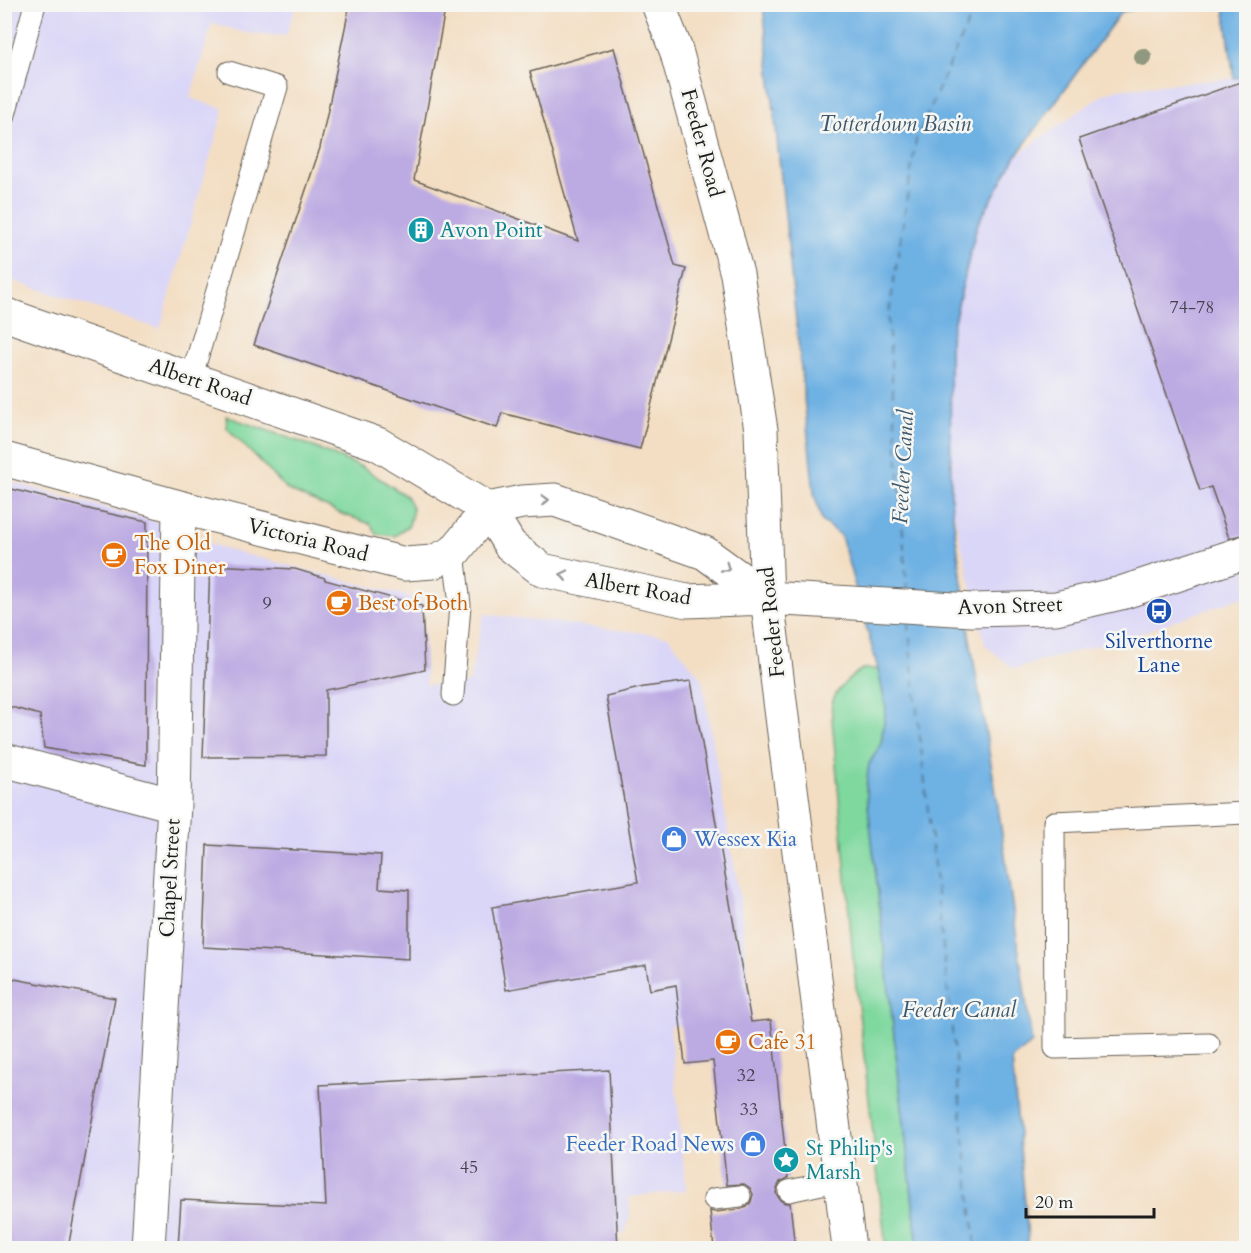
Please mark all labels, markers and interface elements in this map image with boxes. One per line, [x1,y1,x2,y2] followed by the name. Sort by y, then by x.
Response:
[674,86,730,200] street label: Feeder Road
[819,109,971,139] water label: Totterdown Basin
[406,215,436,245] building icon: Avon Point
[440,216,543,245] place label: Avon Point
[1170,295,1214,320] house number: 74-78
[145,351,255,413] street label: Albert Road
[885,408,921,525] water label: Feeder Canal
[541,494,550,507] one-way arrow
[245,511,371,569] street label: Victoria Road
[134,529,226,582] place label: The Old Fox Diner
[99,540,129,570] cafe icon: The Old Fox Diner
[720,561,731,572] one-way arrow
[583,565,693,613] street label: Albert Road
[752,565,792,679] street label: Feeder Road
[560,569,570,582] one-way arrow
[324,588,354,618] cafe icon: Best of Both
[358,589,469,618] place label: Best of Both
[957,590,1063,622] street label: Avon Street
[262,591,272,616] house number: 9
[1144,596,1174,626] bus stop icon: Silverthorne Lane
[1105,627,1213,680] place label: Silverthorne Lane
[152,818,188,938] street label: Chapel Street
[659,824,689,854] shop icon: Wessex Kia
[693,825,797,854] place label: Wessex Kia
[902,995,1017,1025] water label: Feeder Canal
[713,1027,743,1057] cafe icon: Cafe 31
[748,1028,816,1057] place label: Cafe 31
[737,1063,755,1088] house number: 32
[740,1097,758,1122] house number: 33
[738,1129,768,1159] shop icon: Feeder Road News
[566,1130,734,1159] place label: Feeder Road News
[806,1134,893,1187] place label: St Philip's Marsh
[771,1145,801,1175] place icon: St Philip's Marsh
[460,1155,478,1180] house number: 45
[1026,1181,1154,1219] scale bar
[1035,1190,1074,1215] text: 20 m

